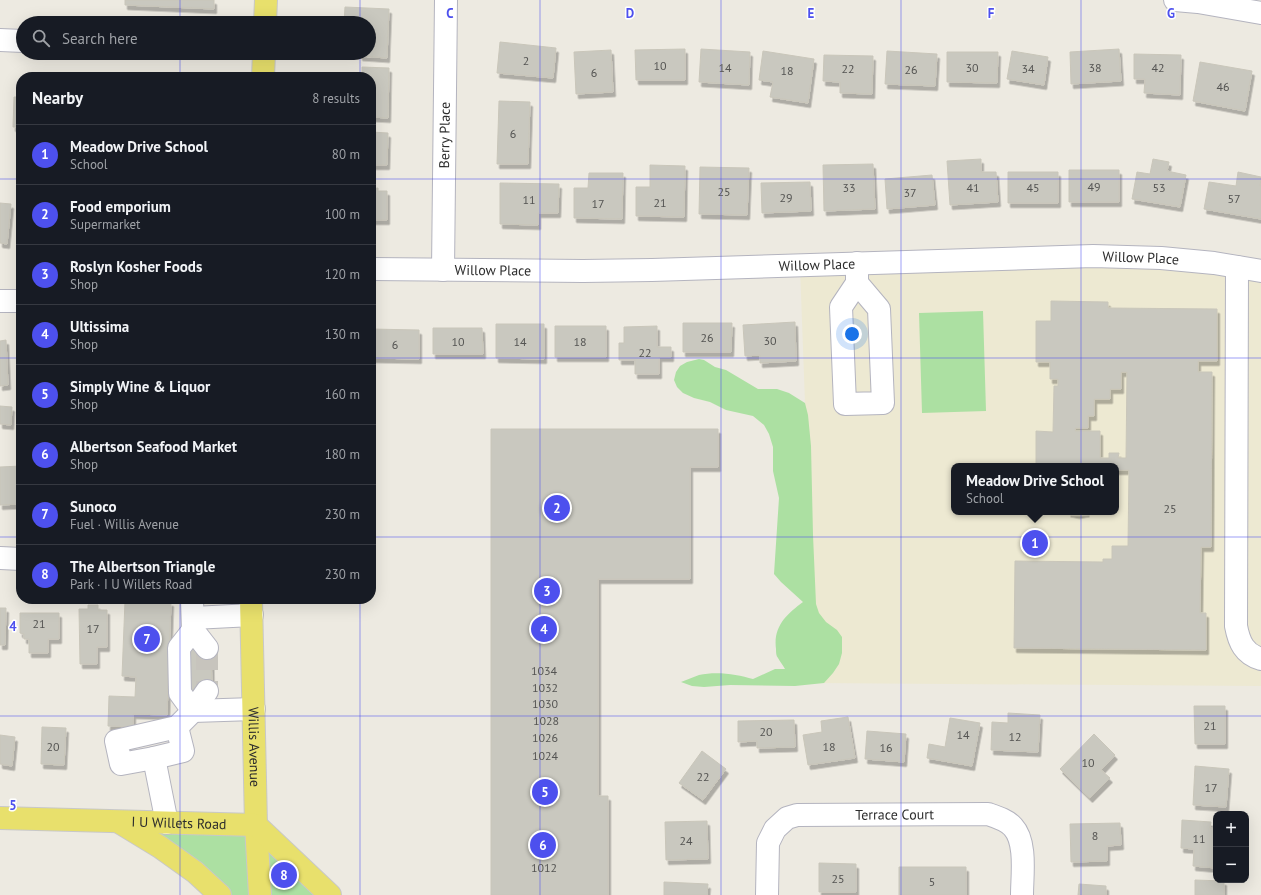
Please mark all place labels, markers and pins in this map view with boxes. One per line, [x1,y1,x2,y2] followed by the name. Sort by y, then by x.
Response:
[544,493,570,523] pin: 2
[1022,528,1048,558] pin: 1
[534,576,560,606] pin: 3
[531,614,557,644] pin: 4
[134,624,160,654] pin: 7
[532,777,558,807] pin: 5
[530,830,556,860] pin: 6
[271,860,297,890] pin: 8

